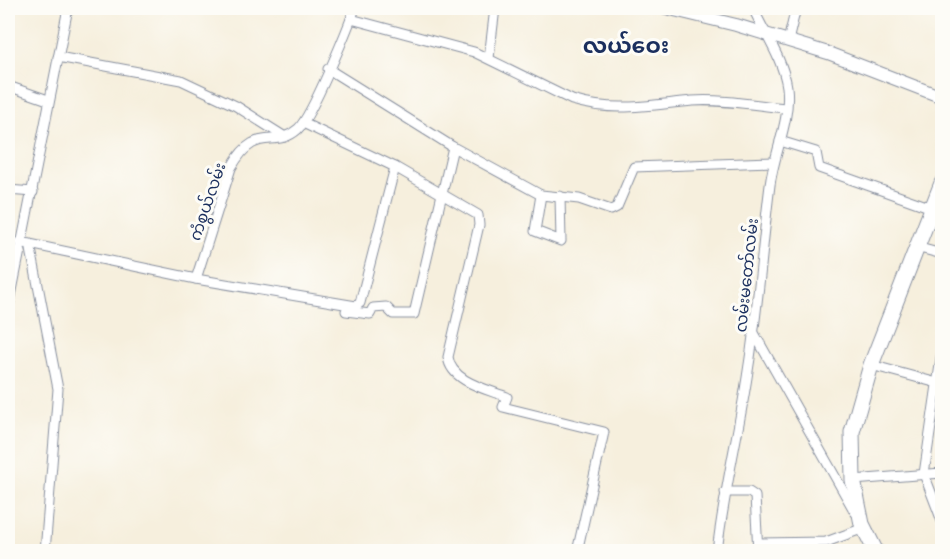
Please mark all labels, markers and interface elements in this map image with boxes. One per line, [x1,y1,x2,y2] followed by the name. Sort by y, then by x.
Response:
[583,27,669,60] district label: လယ်ဝေး
[181,159,233,244] street label: ကံစွယ်လမ်း
[727,217,763,333] street label: လမ်းမတော်လမ်း

